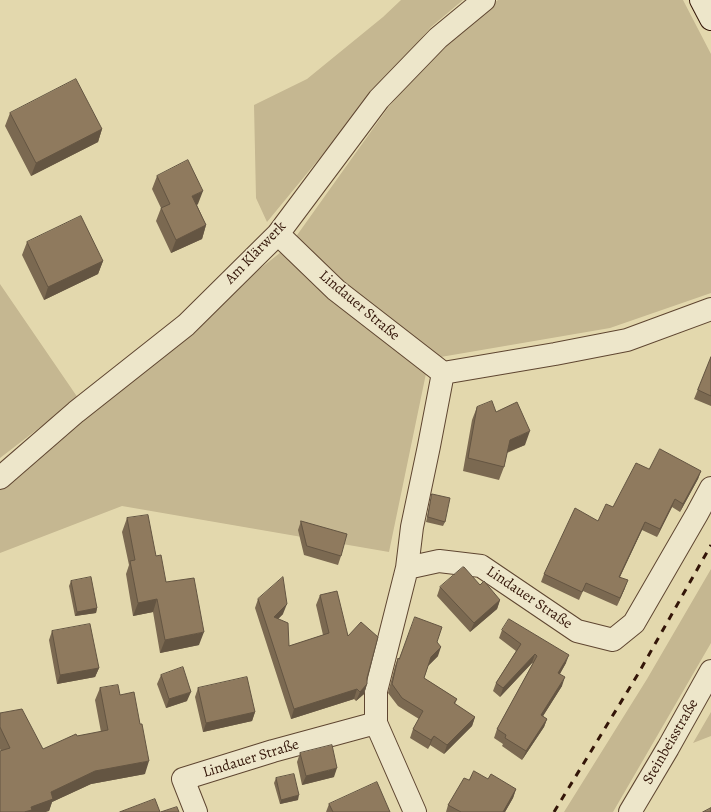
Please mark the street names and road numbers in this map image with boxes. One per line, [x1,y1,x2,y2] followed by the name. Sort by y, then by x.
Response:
[222,218,290,288] street label: Am Klärwerk
[315,267,403,345] street label: Lindauer Straße
[483,563,575,633] street label: Lindauer Straße
[639,696,703,788] street label: Steinbeisstraße
[201,736,301,782] street label: Lindauer Straße

